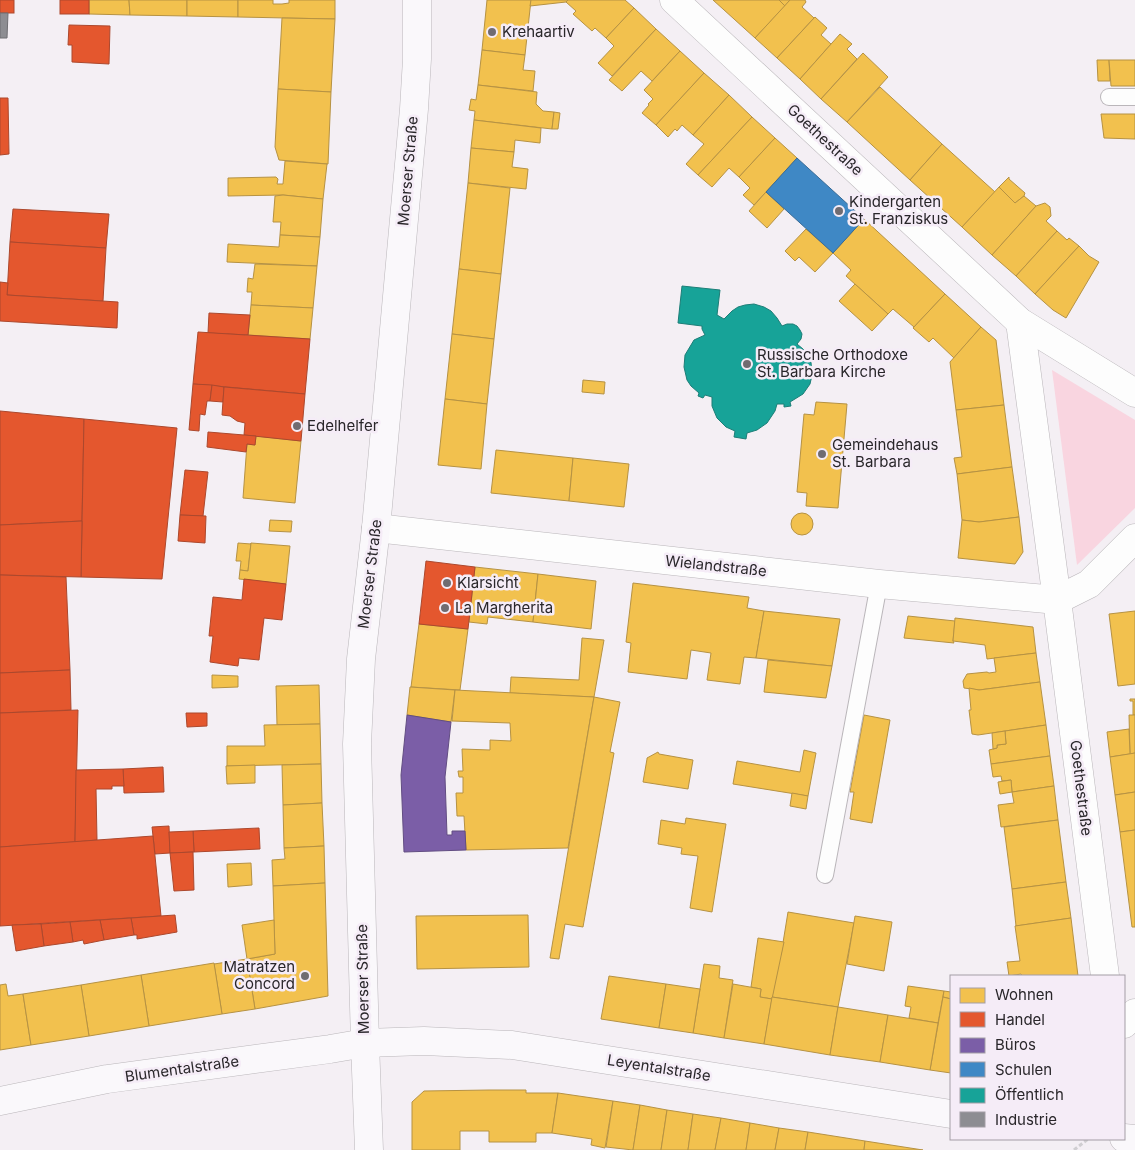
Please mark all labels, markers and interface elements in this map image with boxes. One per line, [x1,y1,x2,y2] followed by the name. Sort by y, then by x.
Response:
[502,22,575,41] place label: Krehaartiv
[486,26,498,38] marker: Krehaartiv
[784,100,867,179] street label: Goethestraße
[393,115,422,227] street label: Moerser Straße
[849,192,948,228] place label: Kindergarten St. Franziskus
[833,205,845,217] marker: Kindergarten St. Franziskus
[757,345,908,381] place label: Russische Orthodoxe St. Barbara Kirche
[741,358,753,370] marker: Russische Orthodoxe St. Barbara Kirche
[307,416,379,435] place label: Edelhelfer
[291,420,303,432] marker: Edelhelfer
[832,435,938,471] place label: Gemeindehaus St. Barbara
[816,448,828,460] marker: Gemeindehaus St. Barbara
[353,518,386,630] street label: Moerser Straße
[664,551,768,580] street label: Wielandstraße
[457,573,519,592] place label: Klarsicht
[441,577,453,589] marker: Klarsicht
[455,598,553,617] place label: La Margherita
[439,602,451,614] marker: La Margherita
[1066,739,1097,837] street label: Goethestraße
[352,924,373,1034] street label: Moerser Straße
[223,957,295,993] place label: Matratzen Concord
[299,970,311,982] marker: Matratzen Concord
[950,975,1125,1140] legend
[995,985,1053,1004] text: Wohnen
[995,1010,1045,1029] text: Handel
[995,1035,1036,1054] text: Büros
[606,1050,712,1085] street label: Leyentalstraße
[124,1051,240,1086] street label: Blumentalstraße
[995,1060,1052,1079] text: Schulen
[995,1085,1064,1104] text: Öffentlich
[995,1110,1057,1129] text: Industrie

